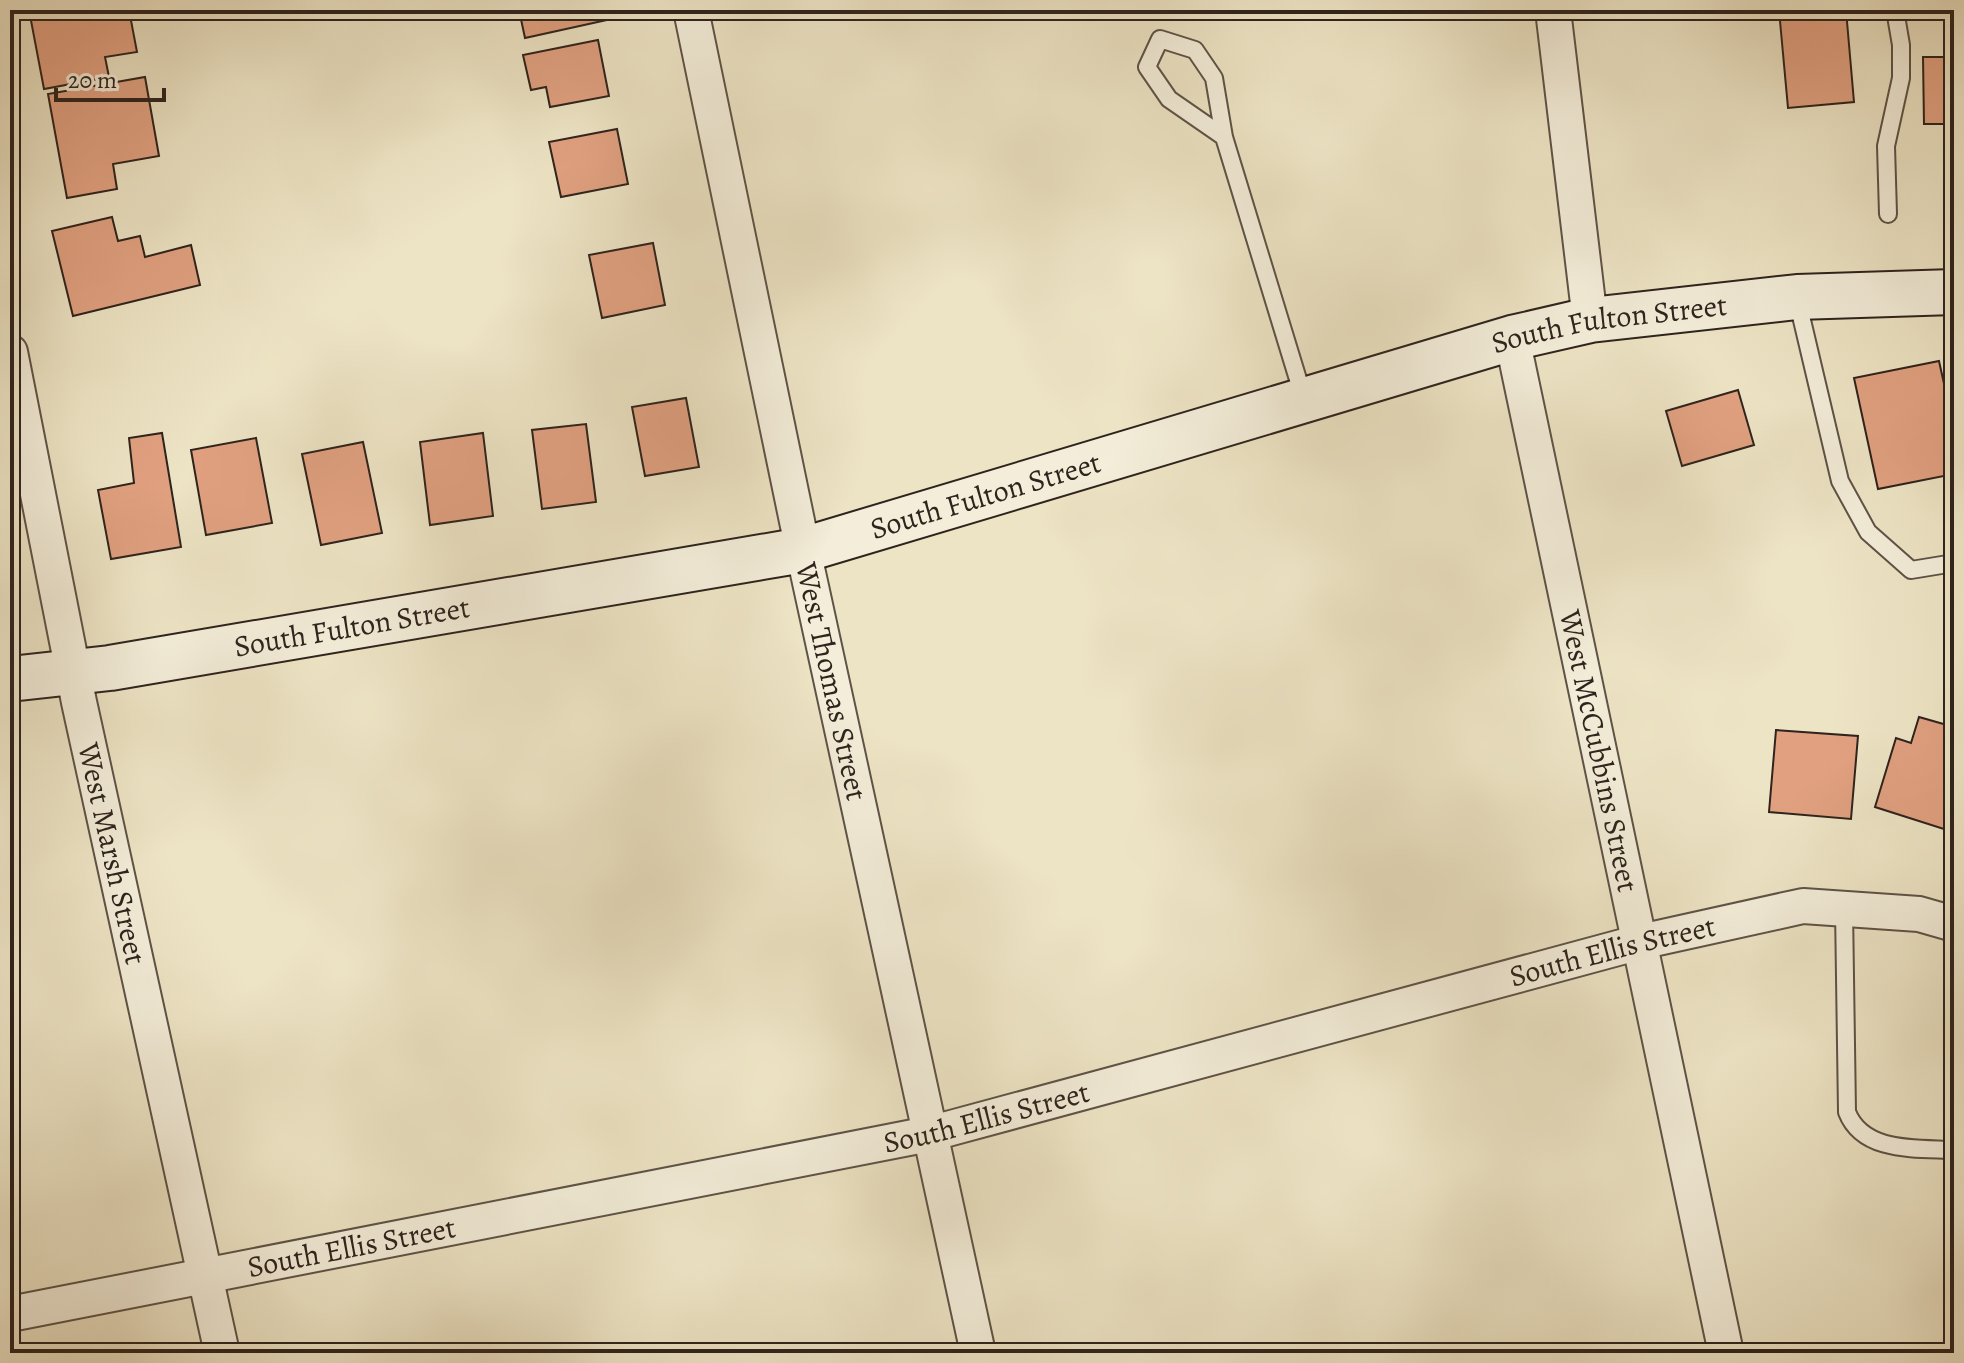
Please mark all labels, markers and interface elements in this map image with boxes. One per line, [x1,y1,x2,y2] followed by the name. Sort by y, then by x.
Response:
[56,52,164,102] scale bar
[68,64,117,96] text: 20 m
[1486,285,1729,363] street label: South Fulton Street
[865,442,1105,549] street label: South Fulton Street
[786,558,877,804] street label: West Thomas Street
[231,587,473,667] street label: South Fulton Street
[1550,605,1648,896] street label: West McCubbins Street
[68,738,156,968] street label: West Marsh Street
[1505,906,1719,996] street label: South Ellis Street
[880,1072,1094,1162] street label: South Ellis Street
[244,1207,459,1287] street label: South Ellis Street

